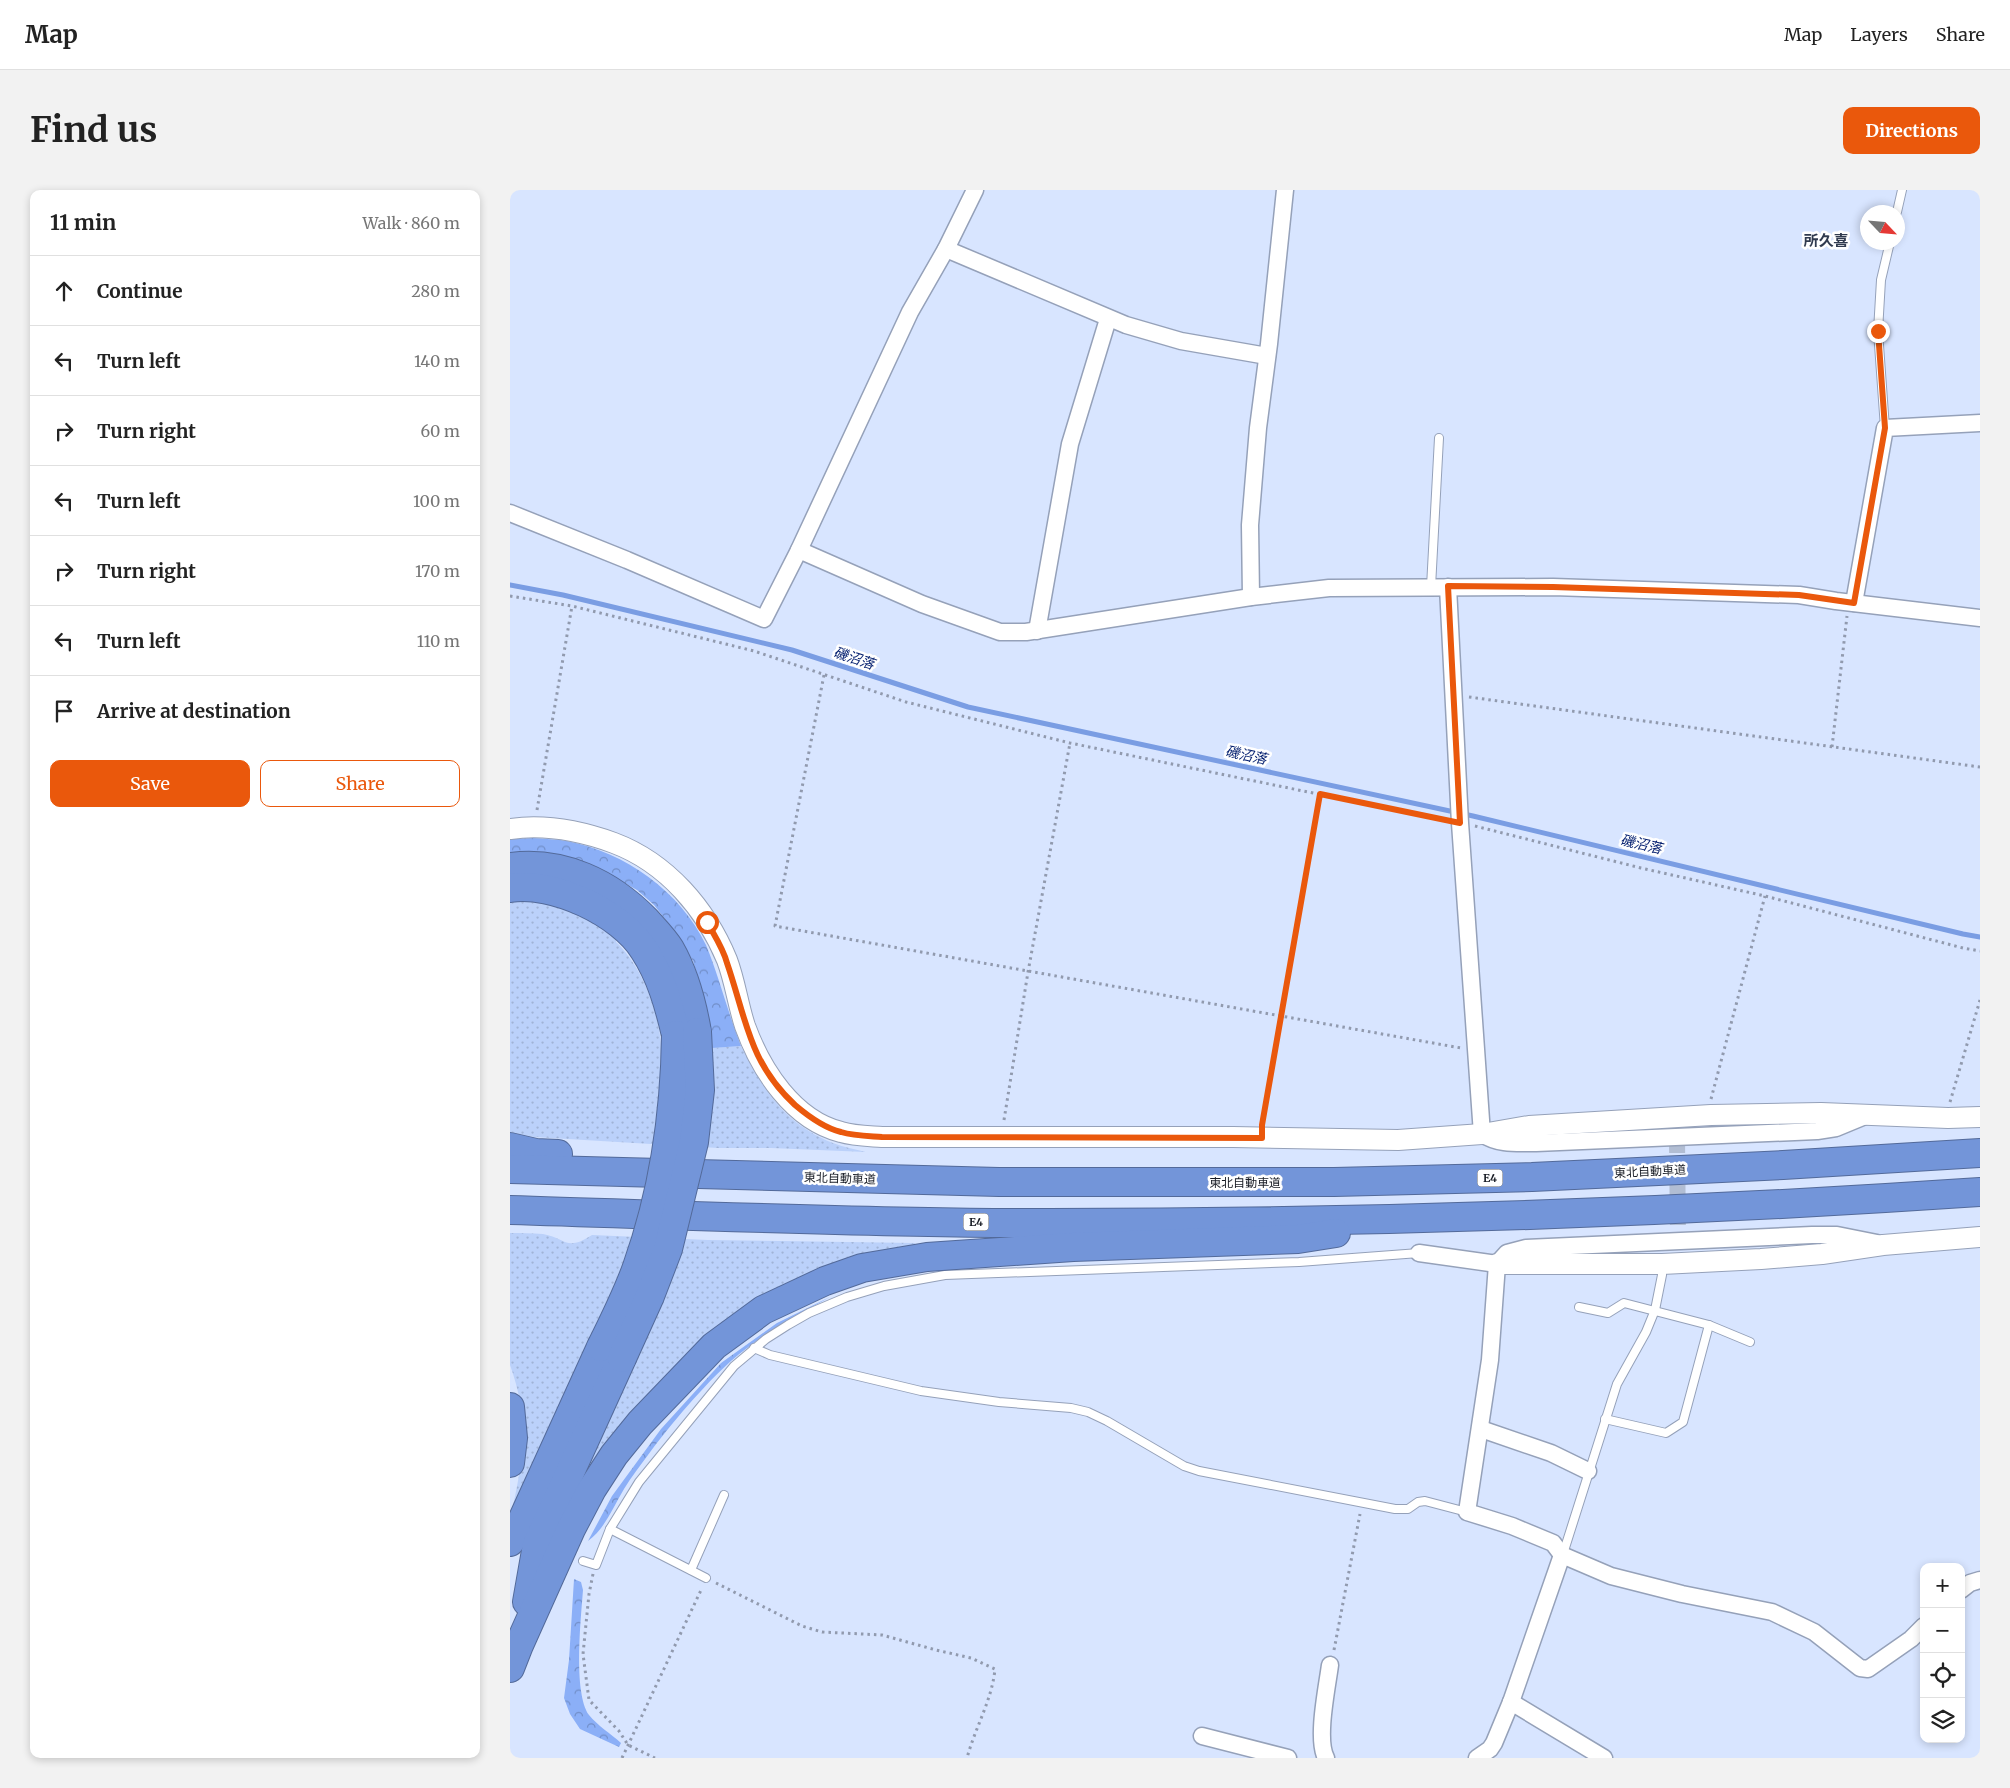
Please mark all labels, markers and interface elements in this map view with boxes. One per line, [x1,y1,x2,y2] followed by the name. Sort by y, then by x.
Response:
[25,19,78,50] text: Map
[1784,23,1822,46] text: Map
[1850,23,1908,46] text: Layers
[1936,23,1985,46] text: Share
[1843,107,1980,154] button: Directions
[30,108,157,152] text: Find us
[1860,205,1905,250] north arrow
[50,209,116,236] text: 11 min
[362,213,460,233] text: Walk · 860 m
[1803,231,1849,250] district label: 所久喜
[50,277,78,305] icon: ahead
[97,279,183,303] text: Continue
[411,281,460,301] text: 280 m
[1867,320,1890,343] route end
[50,347,78,375] icon: left
[97,349,181,373] text: Turn left
[414,351,460,371] text: 140 m
[50,417,78,445] icon: right
[97,419,196,443] text: Turn right
[420,421,460,441] text: 60 m
[50,487,78,515] icon: left
[97,489,181,513] text: Turn left
[413,491,460,511] text: 100 m
[50,557,78,585] icon: right
[97,559,196,583] text: Turn right
[415,561,460,581] text: 170 m
[50,627,78,655] icon: left
[97,629,181,653] text: Turn left
[417,631,460,651] text: 110 m
[831,643,879,674] water label: 磯沼落
[50,697,78,725] icon: arrive
[97,699,291,723] text: Arrive at destination
[1224,742,1270,769] water label: 磯沼落
[50,760,250,807] button: Save
[260,760,460,807] button: Share
[1619,831,1665,858] water label: 磯沼落
[696,911,719,934] route start
[1614,1162,1686,1180] street label: 東北自動車道
[804,1169,876,1187] street label: 東北自動車道
[1478,1170,1502,1186] road number: E4
[1209,1175,1281,1190] street label: 東北自動車道
[964,1214,988,1230] road number: E4
[1920,1563,1965,1743] map controls
[1920,1563,1965,1608] button: +
[1920,1608,1965,1653] button: −
[1920,1653,1965,1698] button: locate
[1920,1698,1965,1743] button: layers

